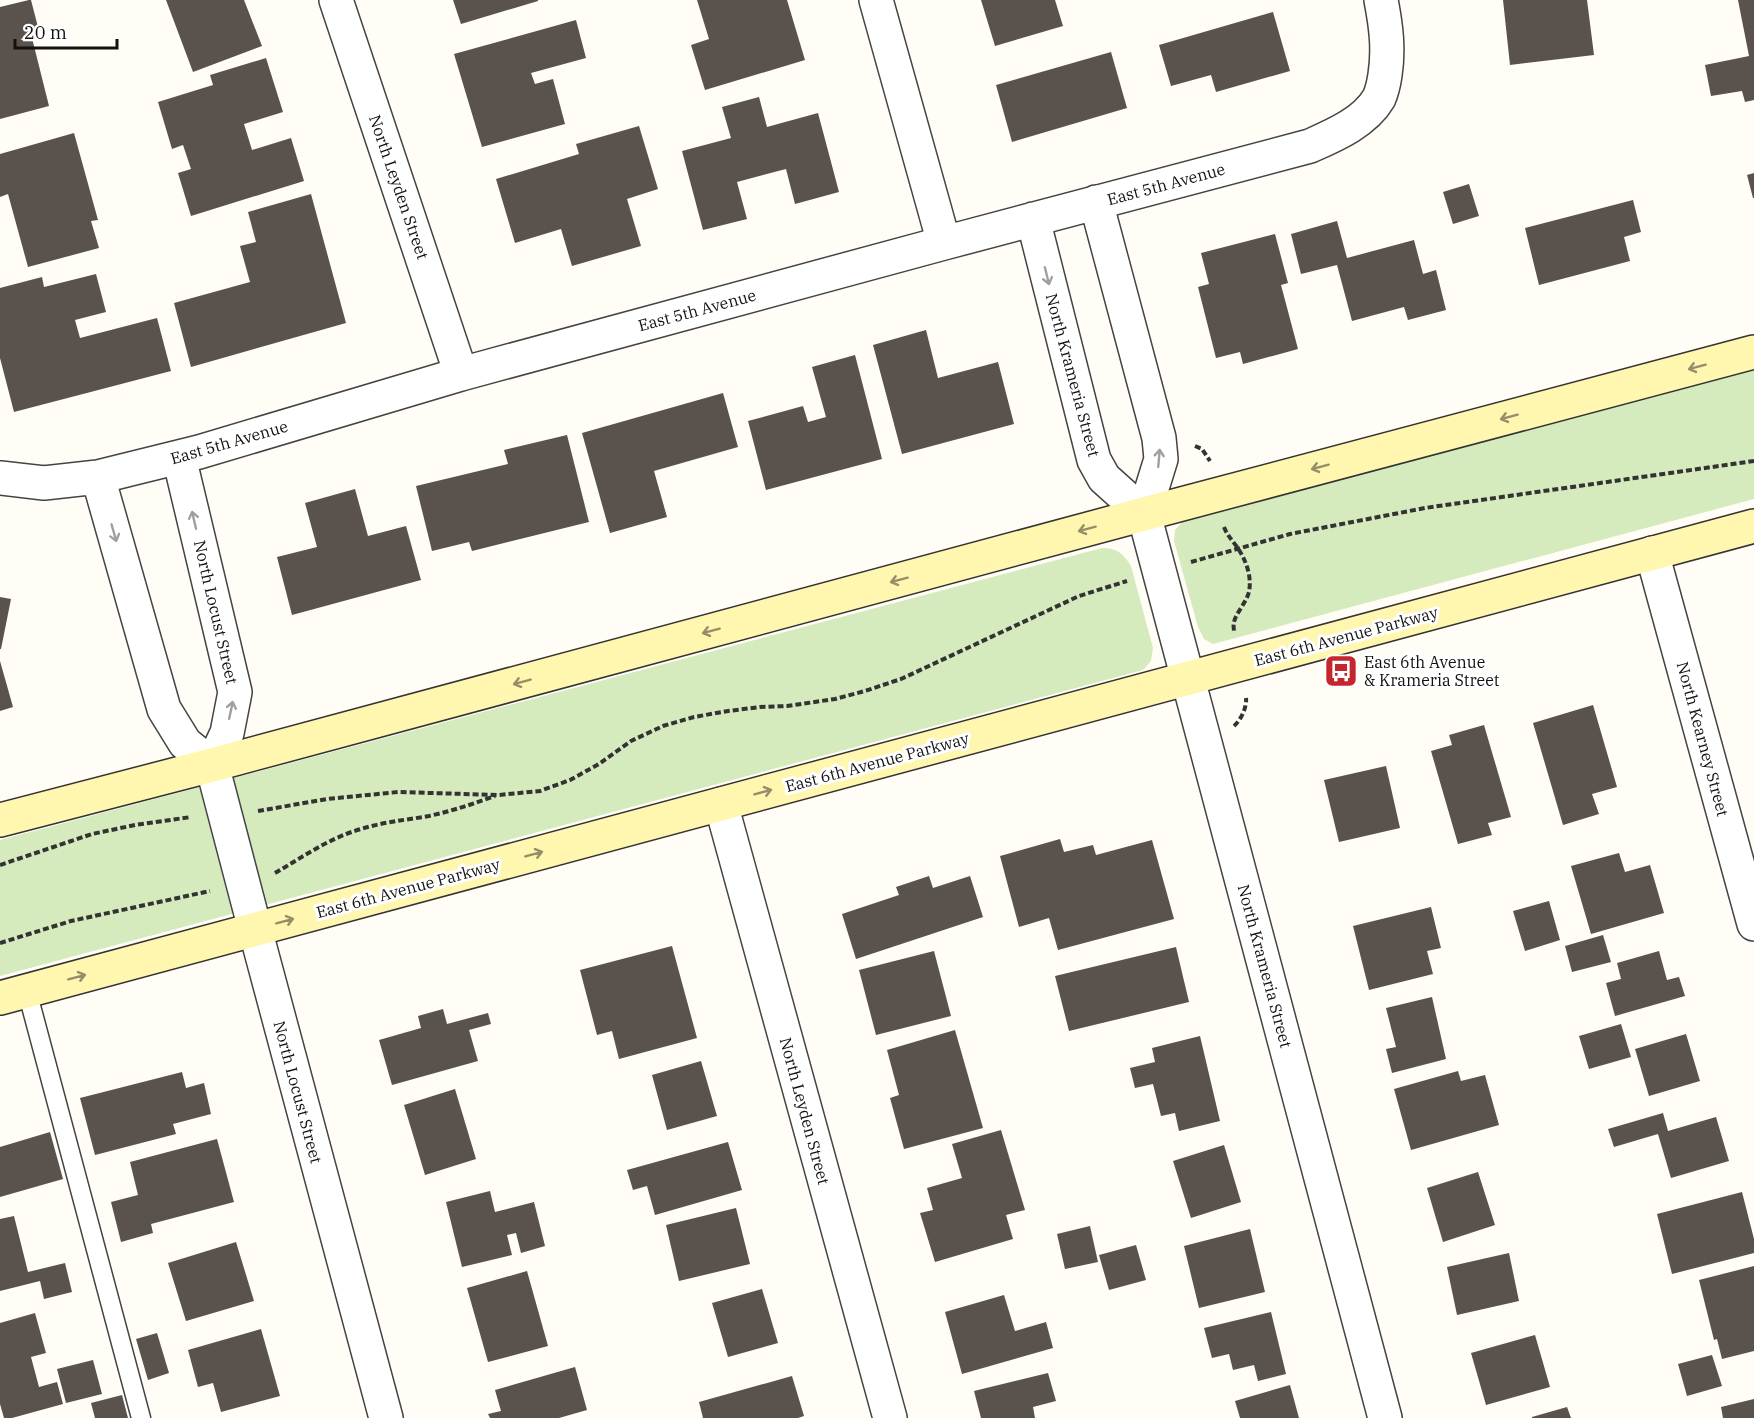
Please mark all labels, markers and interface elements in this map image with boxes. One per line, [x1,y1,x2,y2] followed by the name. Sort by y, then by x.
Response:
[15,12,117,50] scale bar
[24,21,67,44] text: 20 m
[365,112,433,262] street label: North Leyden Street
[1105,159,1227,209] street label: East 5th Avenue
[1042,266,1054,285] one-way arrow
[636,285,758,335] street label: East 5th Avenue
[1042,291,1105,459] street label: North Krameria Street
[1688,362,1707,374] one-way arrow
[1500,412,1519,424] one-way arrow
[168,416,290,468] street label: East 5th Avenue
[1154,448,1165,468] one-way arrow
[1311,462,1330,474] one-way arrow
[188,511,199,530] one-way arrow
[109,523,120,542] one-way arrow
[1078,524,1097,535] one-way arrow
[190,538,242,686] street label: North Locust Street
[890,575,909,586] one-way arrow
[1252,602,1440,670] street label: East 6th Avenue Parkway
[702,626,721,638] one-way arrow
[1364,652,1500,690] place label: East 6th Avenue & Krameria Street
[1323,653,1359,689] bus stop icon: East 6th Avenue & Krameria Street
[1673,659,1733,819] street label: North Kearney Street
[513,677,532,688] one-way arrow
[226,701,237,720] one-way arrow
[783,728,971,796] street label: East 6th Avenue Parkway
[753,786,772,798] one-way arrow
[525,848,544,859] one-way arrow
[314,854,502,922] street label: East 6th Avenue Parkway
[1234,882,1297,1050] street label: North Krameria Street
[275,915,294,926] one-way arrow
[67,971,86,983] one-way arrow
[269,1018,327,1166] street label: North Locust Street
[776,1035,834,1187] street label: North Leyden Street

